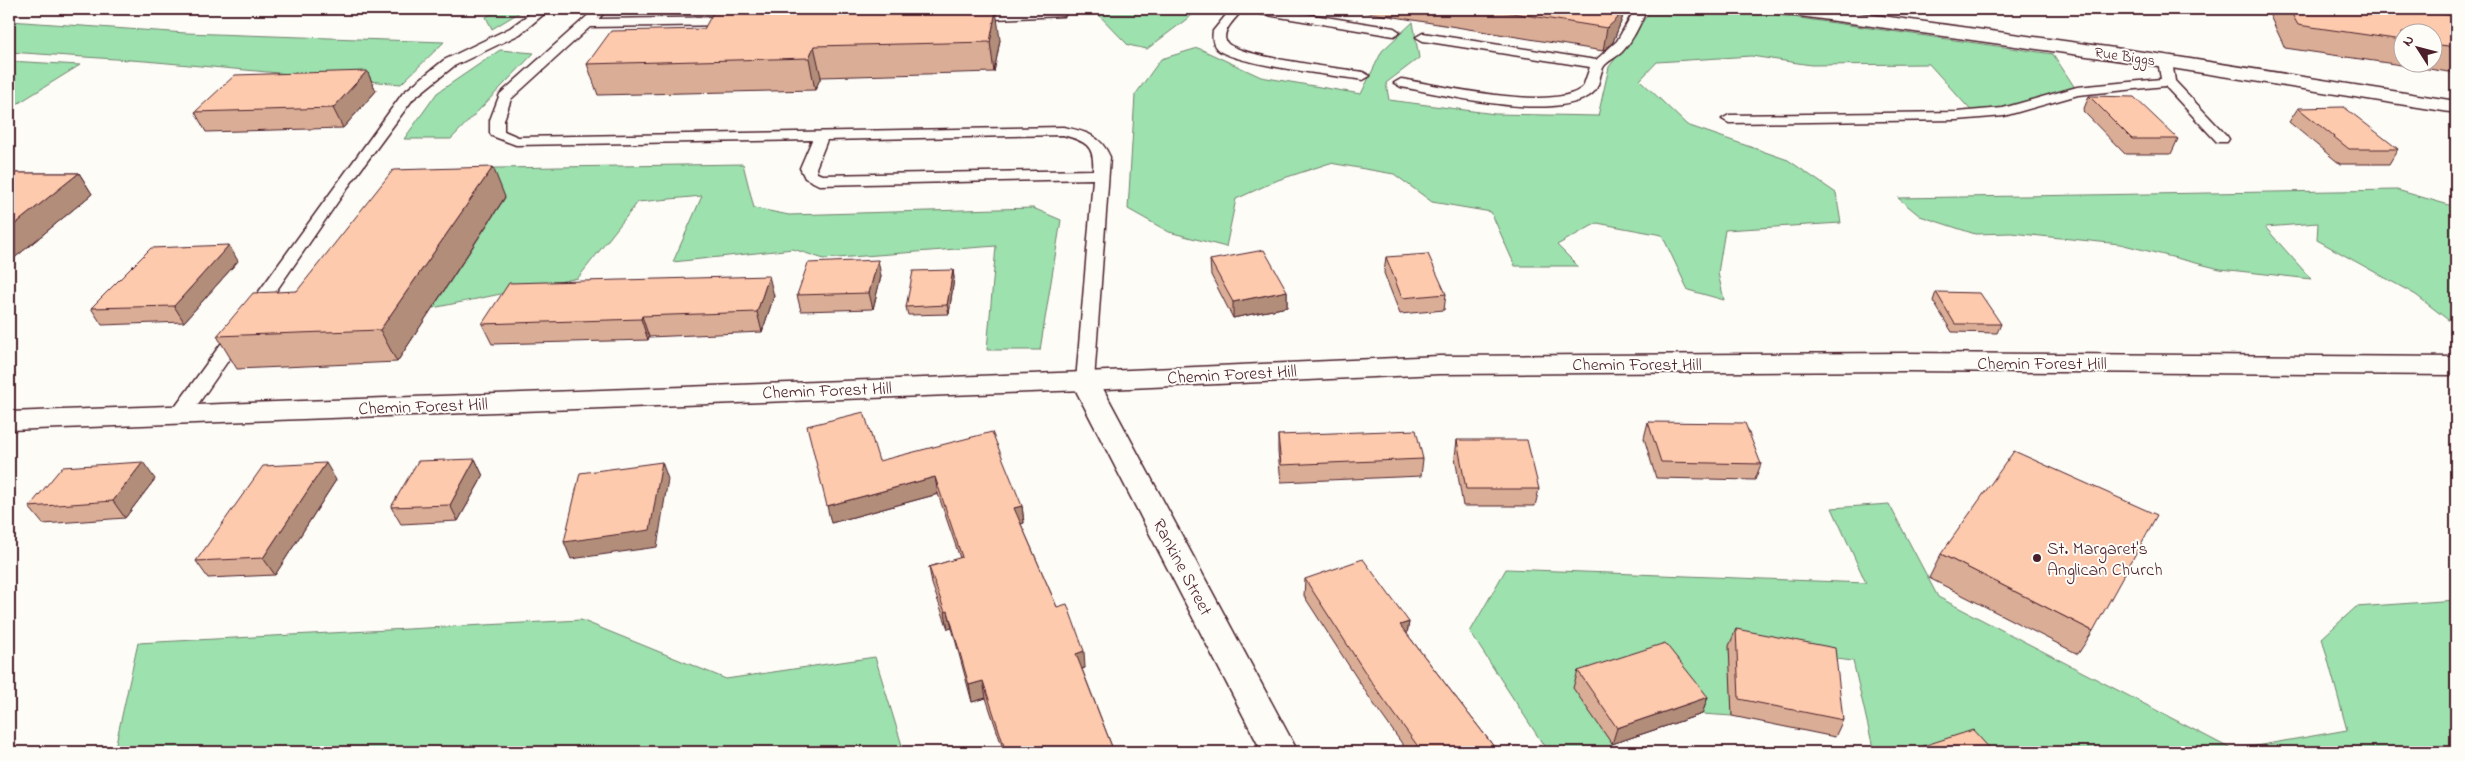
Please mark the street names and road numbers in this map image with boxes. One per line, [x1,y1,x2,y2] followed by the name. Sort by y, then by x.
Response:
[2093,42,2157,73] street label: Rue Biggs
[1977,352,2107,378] street label: Chemin Forest Hill
[1572,353,1702,379] street label: Chemin Forest Hill
[1167,360,1297,392] street label: Chemin Forest Hill
[762,377,892,407] street label: Chemin Forest Hill
[358,393,488,423] street label: Chemin Forest Hill
[1145,515,1218,621] street label: Rankine Street

